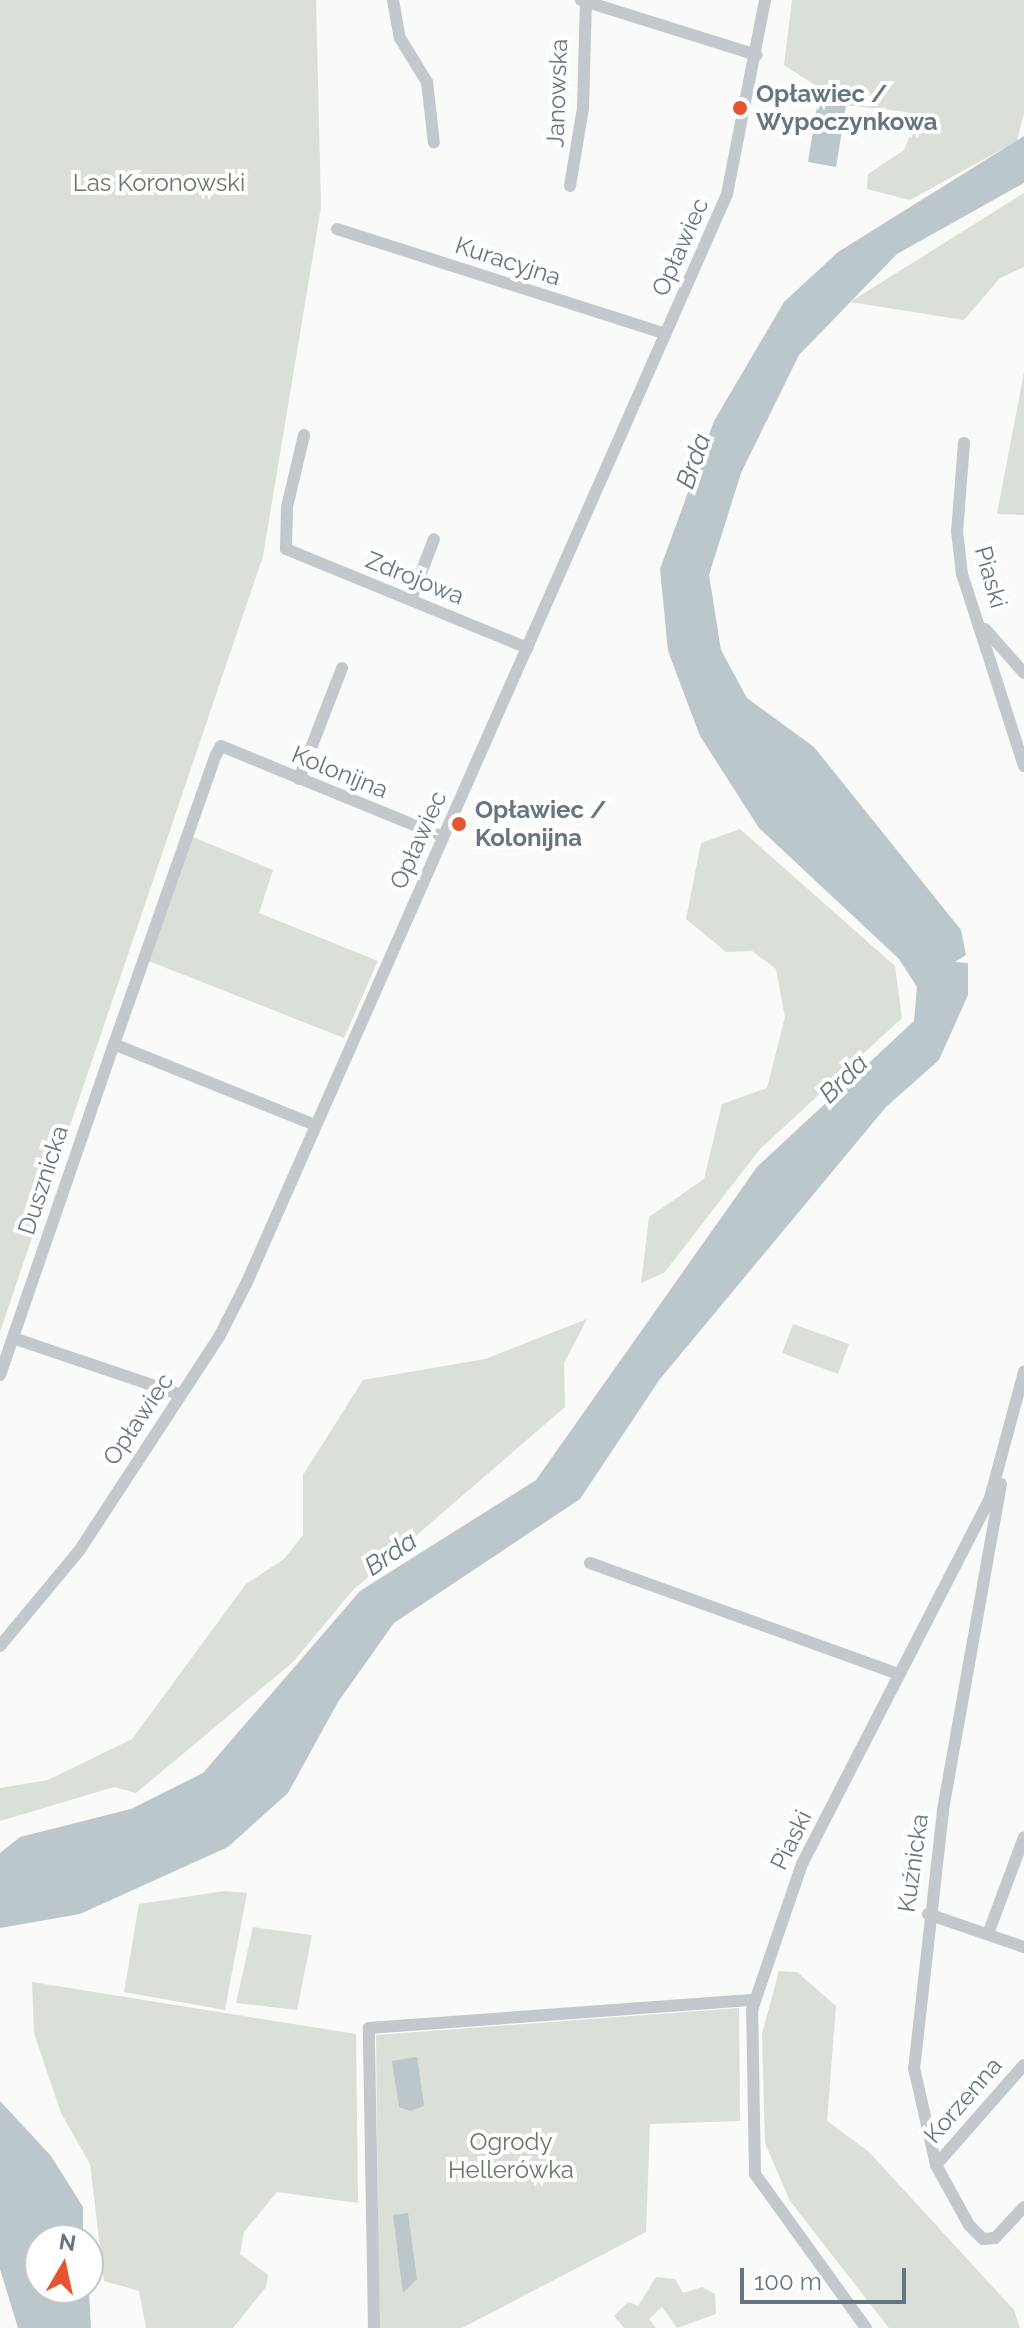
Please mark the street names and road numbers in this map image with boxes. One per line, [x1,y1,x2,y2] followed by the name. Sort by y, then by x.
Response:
[541,38,573,148] street label: Janowska
[646,193,714,301] street label: Opławiec
[452,230,564,292] street label: Kuracyjna
[969,543,1013,611] street label: Piaski
[362,545,468,611] street label: Zdrojowa
[288,740,392,804] street label: Kolonijna
[384,786,452,894] street label: Opławiec
[12,1122,74,1238] street label: Dusznicka
[97,1368,179,1470] street label: Opławiec
[764,1805,818,1875] street label: Piaski
[892,1812,934,1914] street label: Kuźnicka
[918,2051,1008,2149] street label: Korzenna

